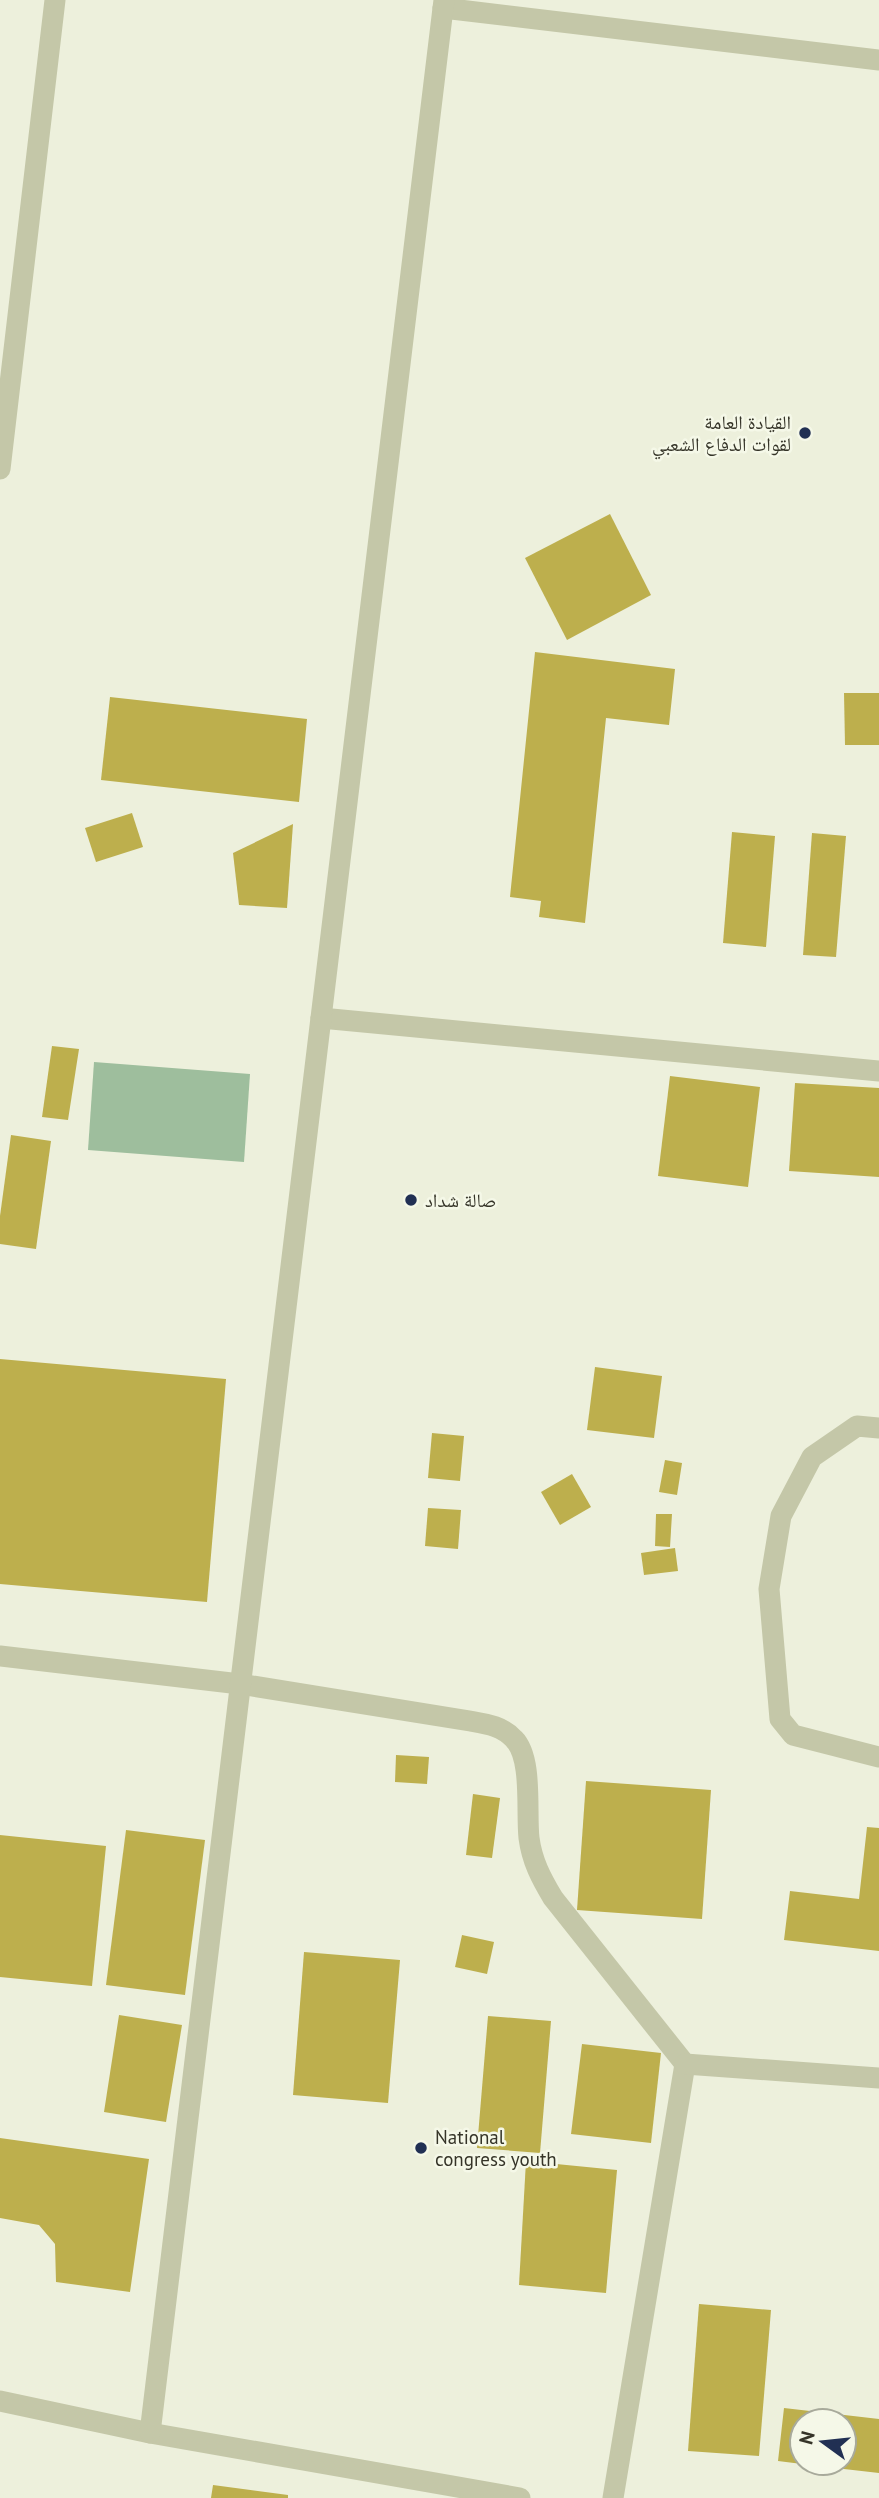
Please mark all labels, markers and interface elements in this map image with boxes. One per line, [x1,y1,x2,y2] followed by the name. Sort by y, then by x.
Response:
[652,410,791,460] place label: القيادة العامة لقوات الدفاع الشعبي
[797,425,813,441] marker: القيادة العامة لقوات الدفاع الشعبي
[425,1188,496,1212] place label: صالة شداد
[403,1192,419,1208] marker: صالة شداد
[435,2125,557,2171] place label: National congress youth
[413,2140,429,2156] marker: National congress youth
[788,2407,858,2477] north arrow
[793,2428,820,2447] text: N

